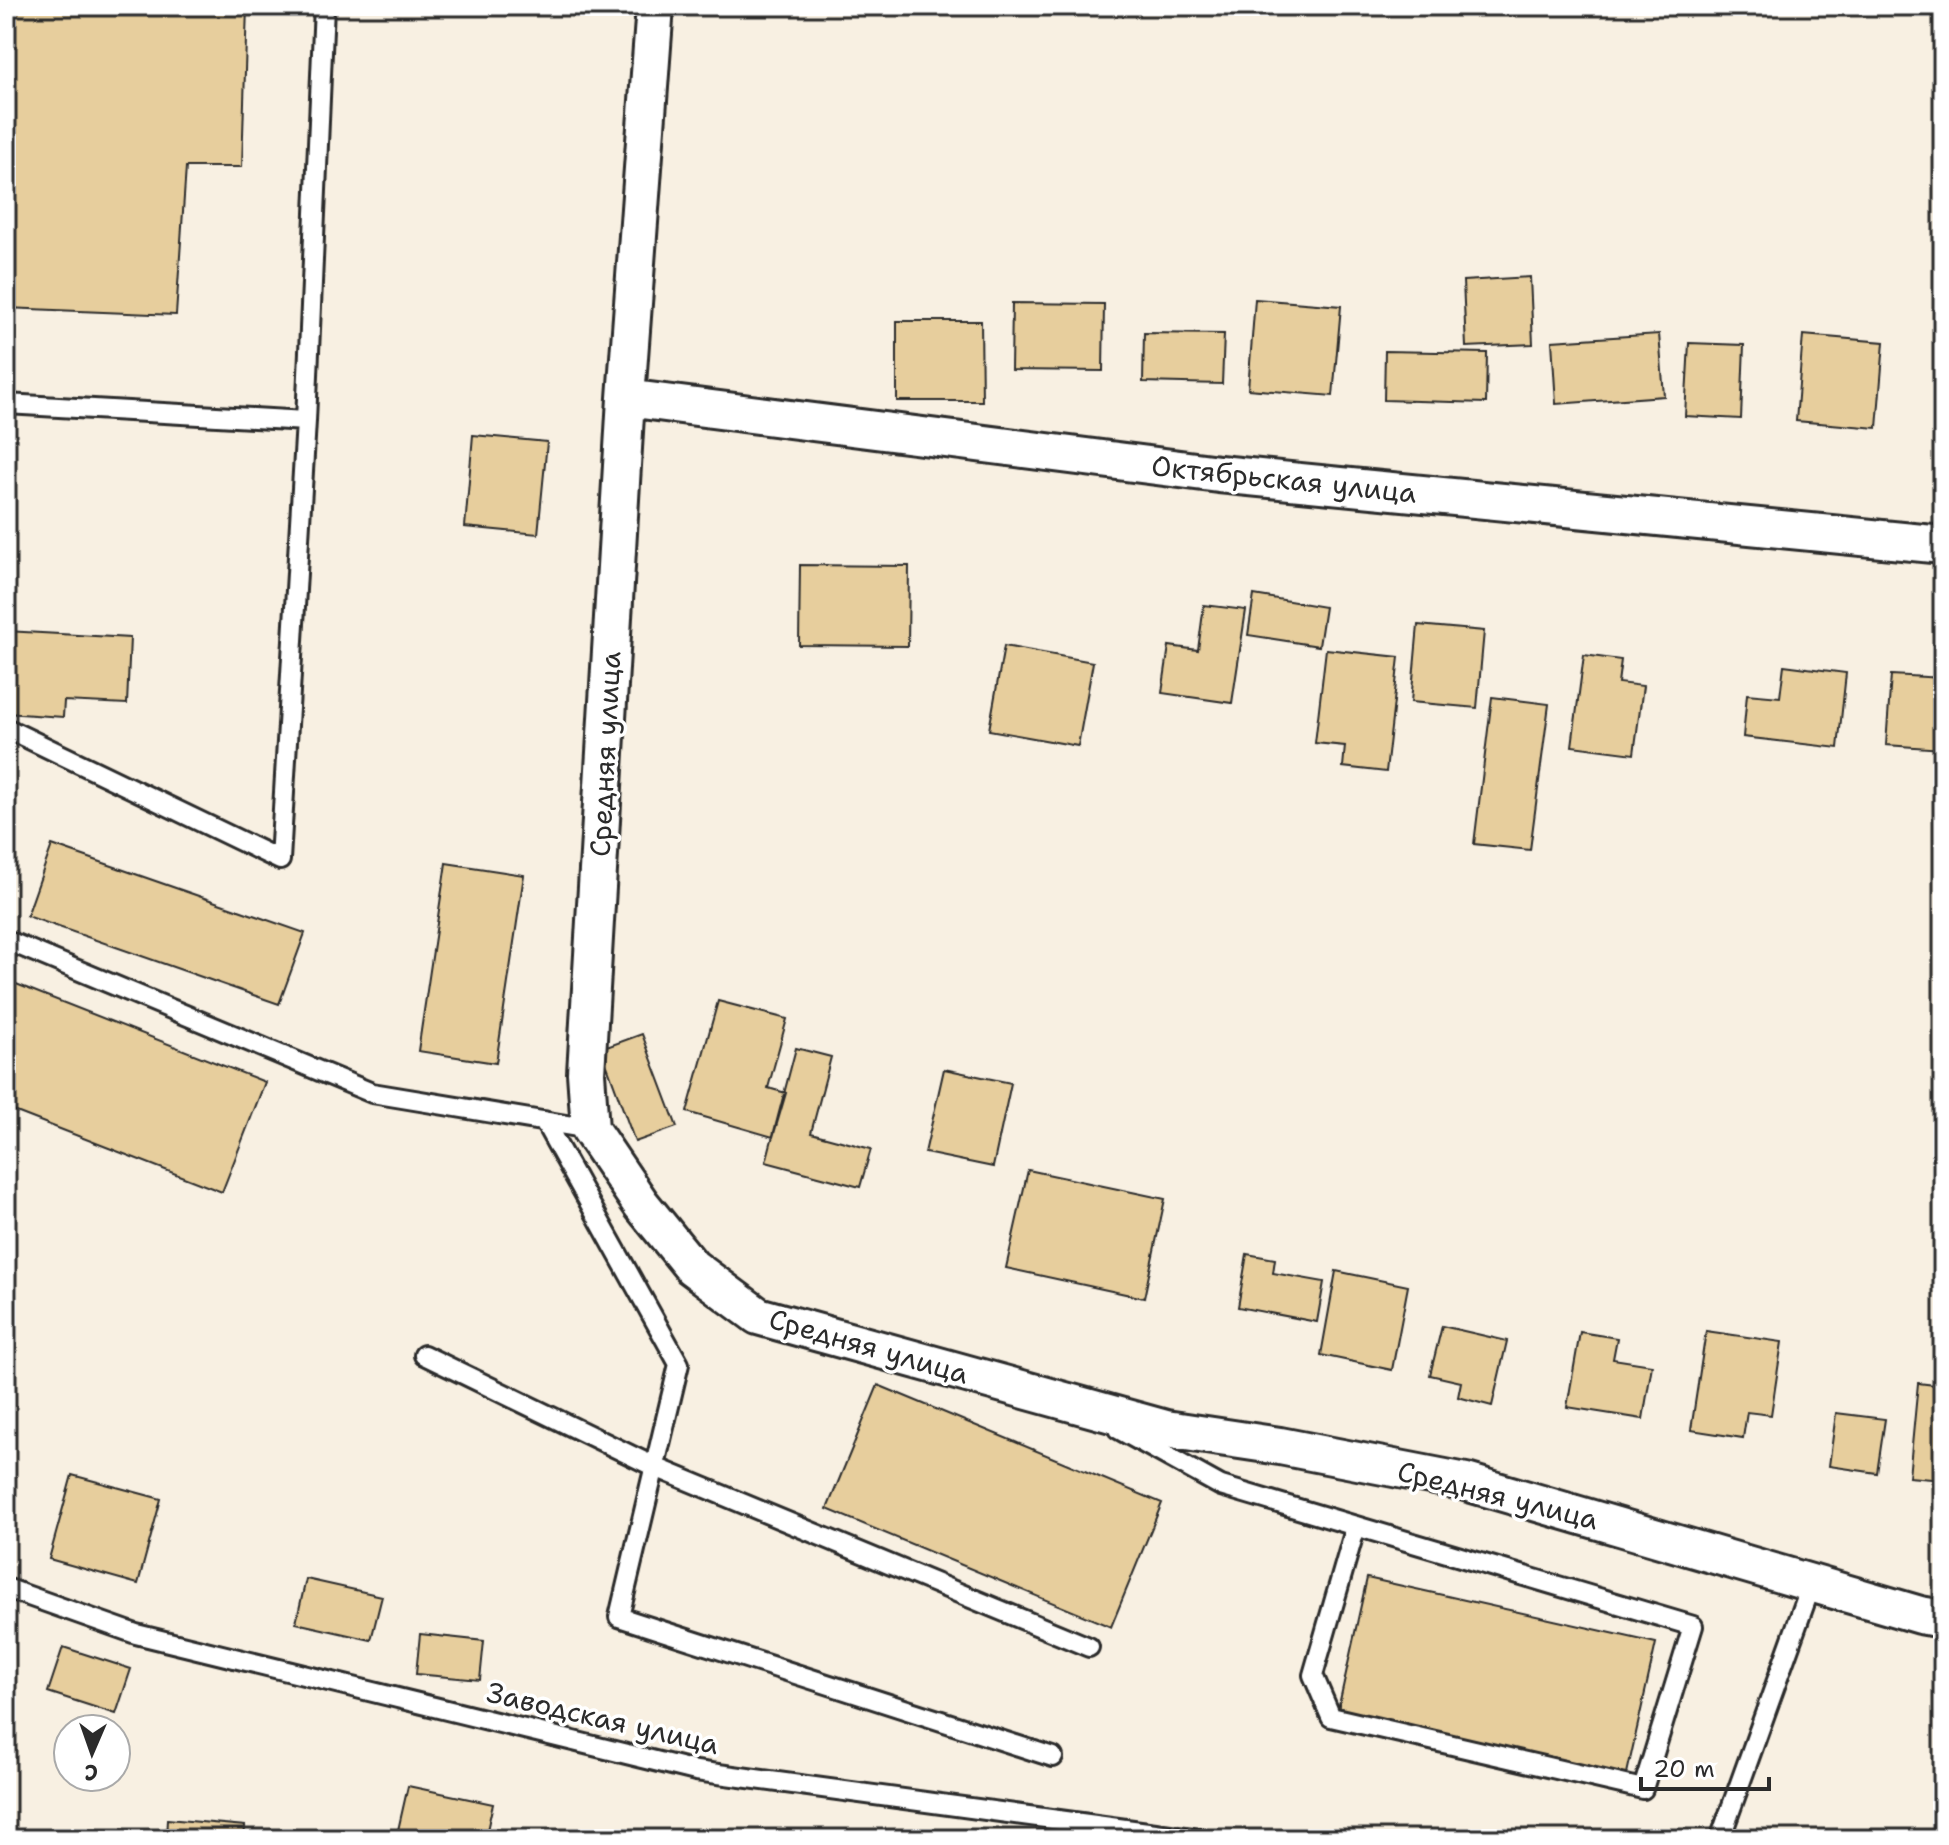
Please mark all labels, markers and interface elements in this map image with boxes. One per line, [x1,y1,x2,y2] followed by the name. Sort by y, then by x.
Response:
[1149,446,1419,512] street label: Октябрьская улица
[581,650,629,858] street label: Средняя улица
[765,1299,973,1393] street label: Средняя улица
[1394,1452,1602,1538] street label: Средняя улица
[483,1673,723,1763] street label: Заводская улица
[52,1713,132,1793] north arrow
[1641,1741,1769,1791] scale bar
[1653,1753,1715,1785] text: 20 m
[84,1758,99,1787] text: С

